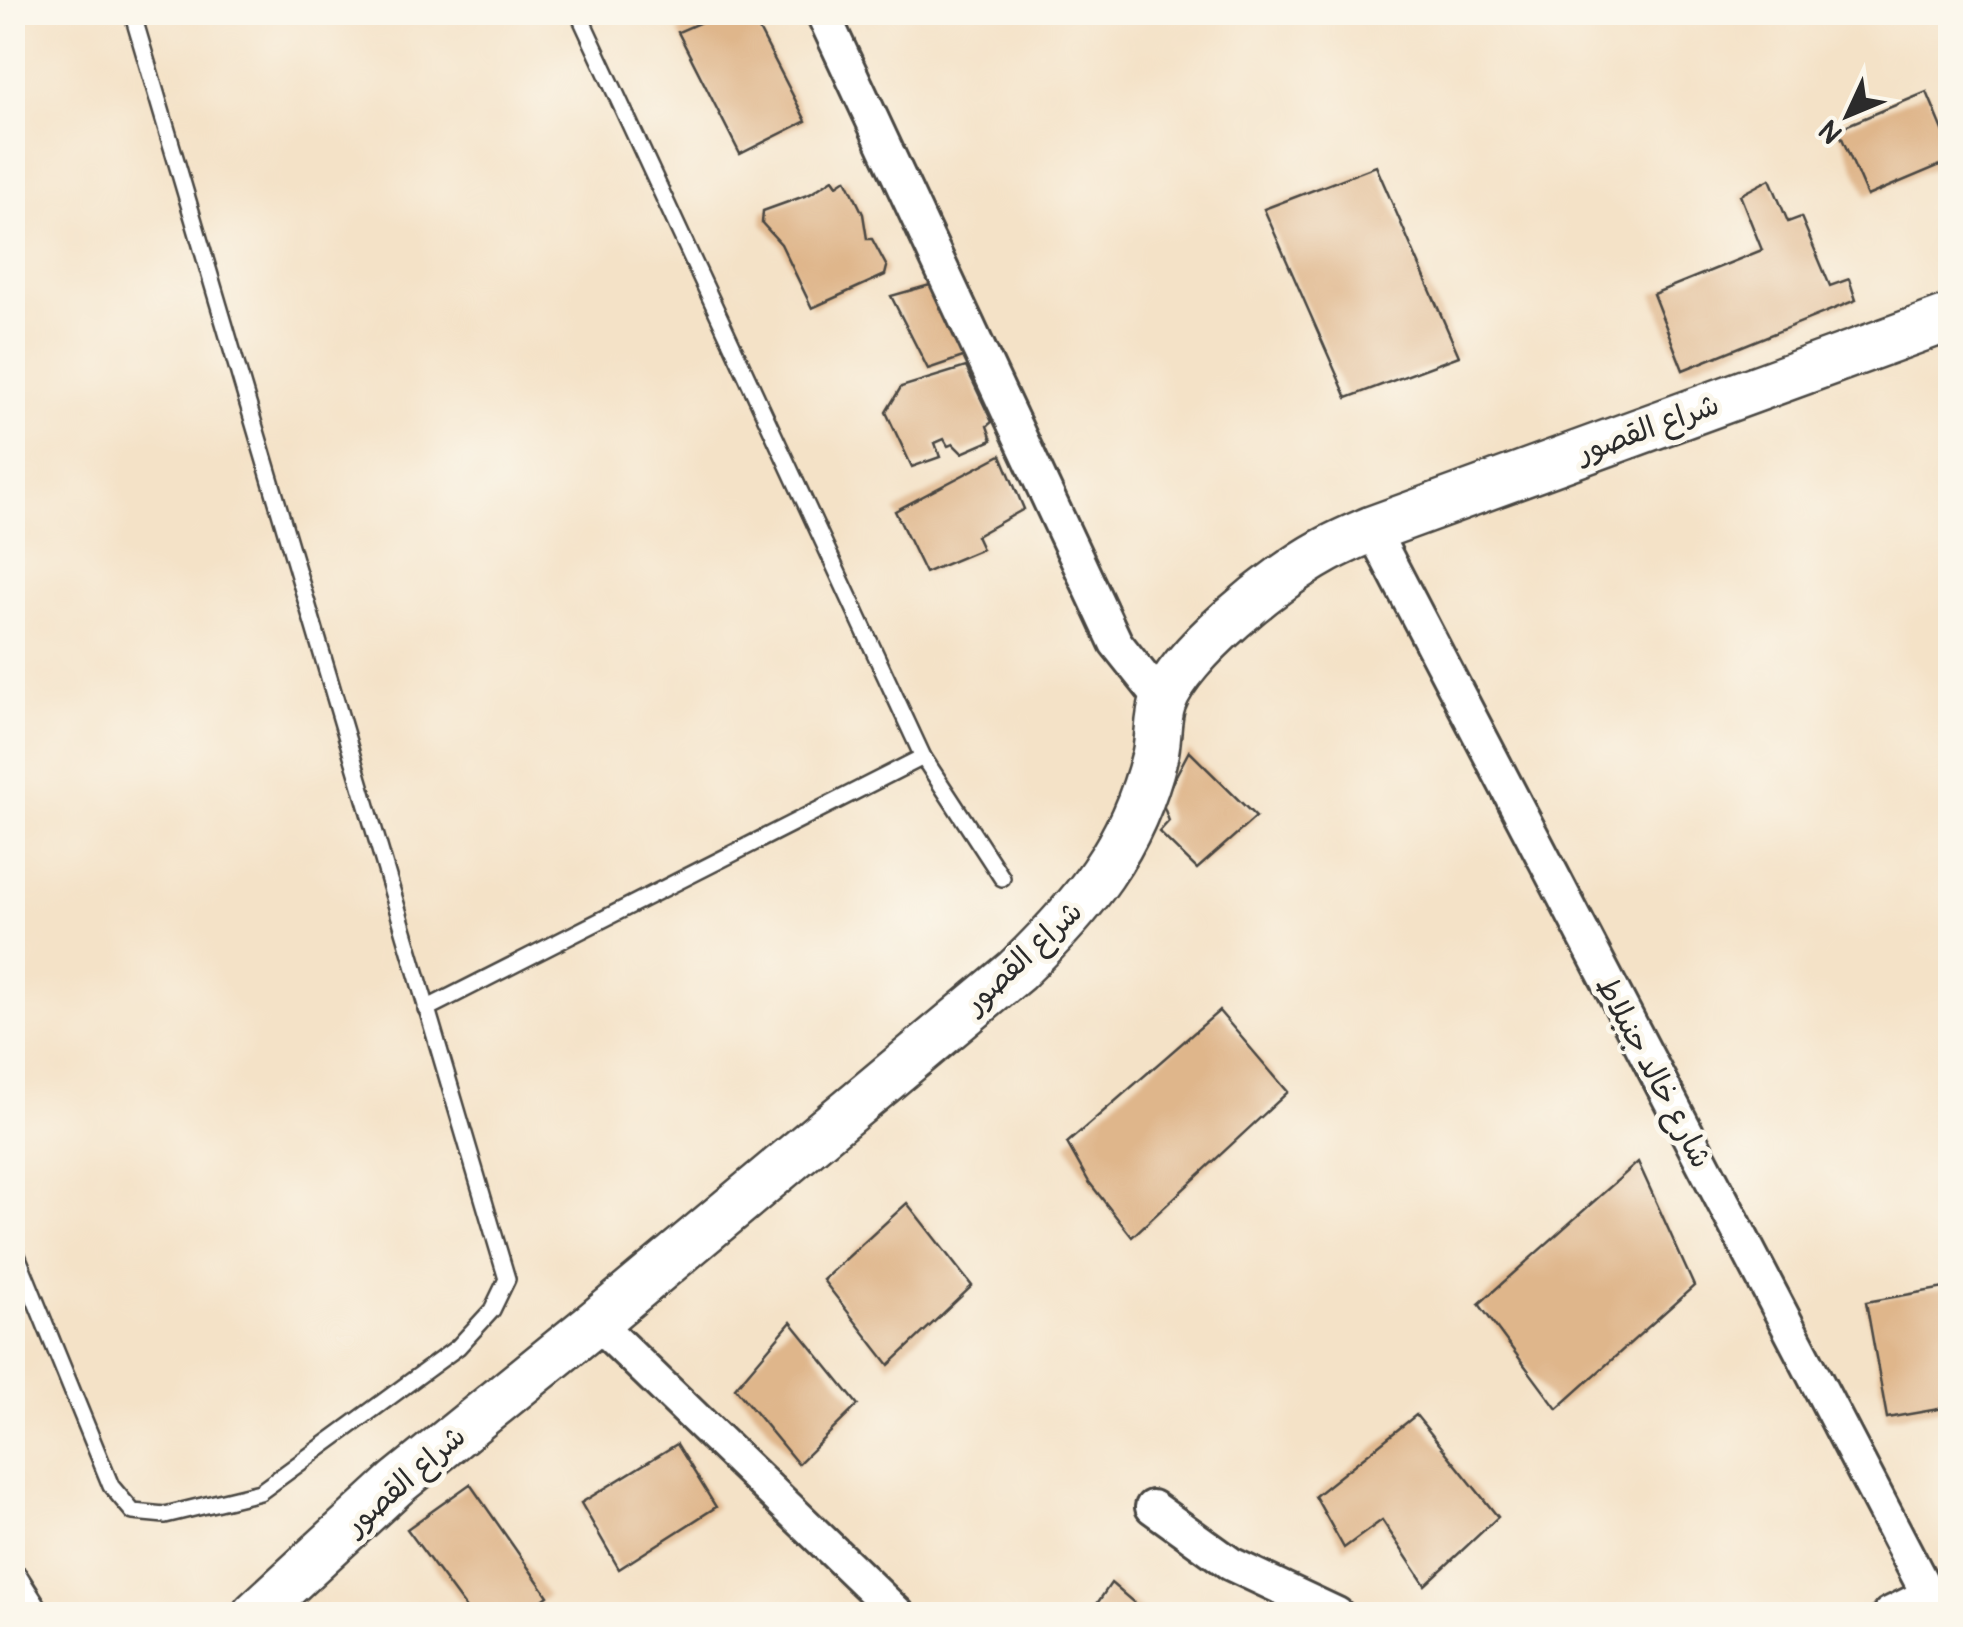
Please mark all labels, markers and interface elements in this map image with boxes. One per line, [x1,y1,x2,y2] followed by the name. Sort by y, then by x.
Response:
[1798,65,1898,165] north arrow
[1812,112,1850,150] text: N
[1569,386,1725,474] street label: شراع القصور
[954,893,1092,1025] street label: شراع القصور
[1586,970,1720,1175] street label: شارع خالد جنبلاط
[335,1418,475,1546] street label: شراع القصور

